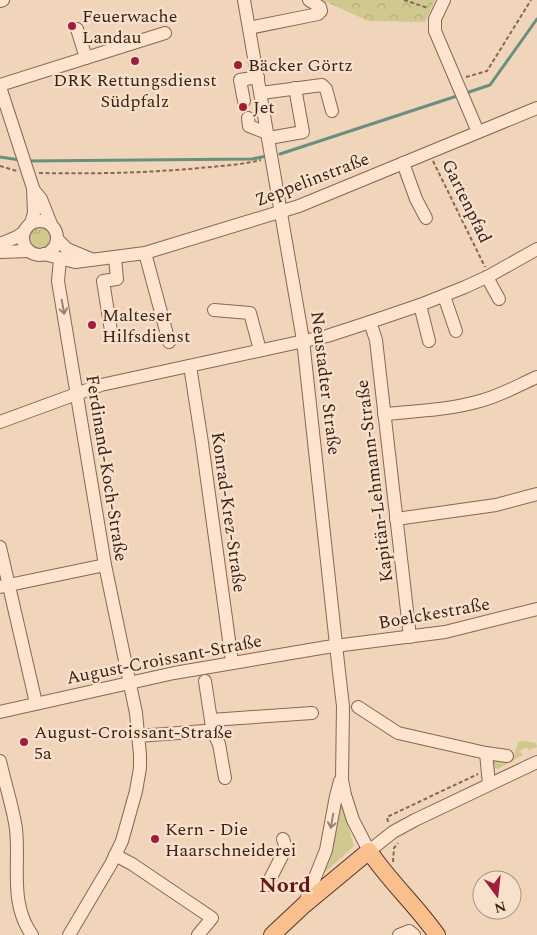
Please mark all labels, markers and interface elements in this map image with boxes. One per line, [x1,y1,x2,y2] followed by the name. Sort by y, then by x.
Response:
[82,3,177,51] place label: Feuerwache Landau
[66,20,78,32] marker: Feuerwache Landau
[248,52,353,79] place label: Bäcker Görtz
[129,55,141,67] marker: DRK Rettungsdienst Südpfalz
[232,59,244,71] marker: Bäcker Görtz
[53,67,217,115] place label: DRK Rettungsdienst Südpfalz
[253,94,275,121] place label: Jet
[237,101,249,113] marker: Jet
[251,145,373,214] street label: Zeppelinstraße
[435,155,499,248] street label: Gartenpfad
[58,299,68,315] one-way arrow
[102,302,190,350] place label: Malteser Hilfsdienst
[303,310,348,457] street label: Neustadter Straße
[86,319,98,331] marker: Malteser Hilfsdienst
[78,373,135,563] street label: Ferdinand-Koch-Straße
[349,378,400,584] street label: Kapitän-Lehmann-Straße
[204,430,253,594] street label: Konrad-Krez-Straße
[376,590,492,637] street label: Boelckestraße
[64,627,264,692] street label: August-Croissant-Straße
[34,719,233,767] place label: August-Croissant-Straße 5a
[18,736,30,748] marker: August-Croissant-Straße 5a
[326,813,336,829] one-way arrow
[165,816,296,864] place label: Kern - Die Haarschneiderei
[149,833,161,845] marker: Kern - Die Haarschneiderei
[259,869,311,902] district label: Nord
[472,870,522,920] north arrow
[492,895,508,919] text: N

